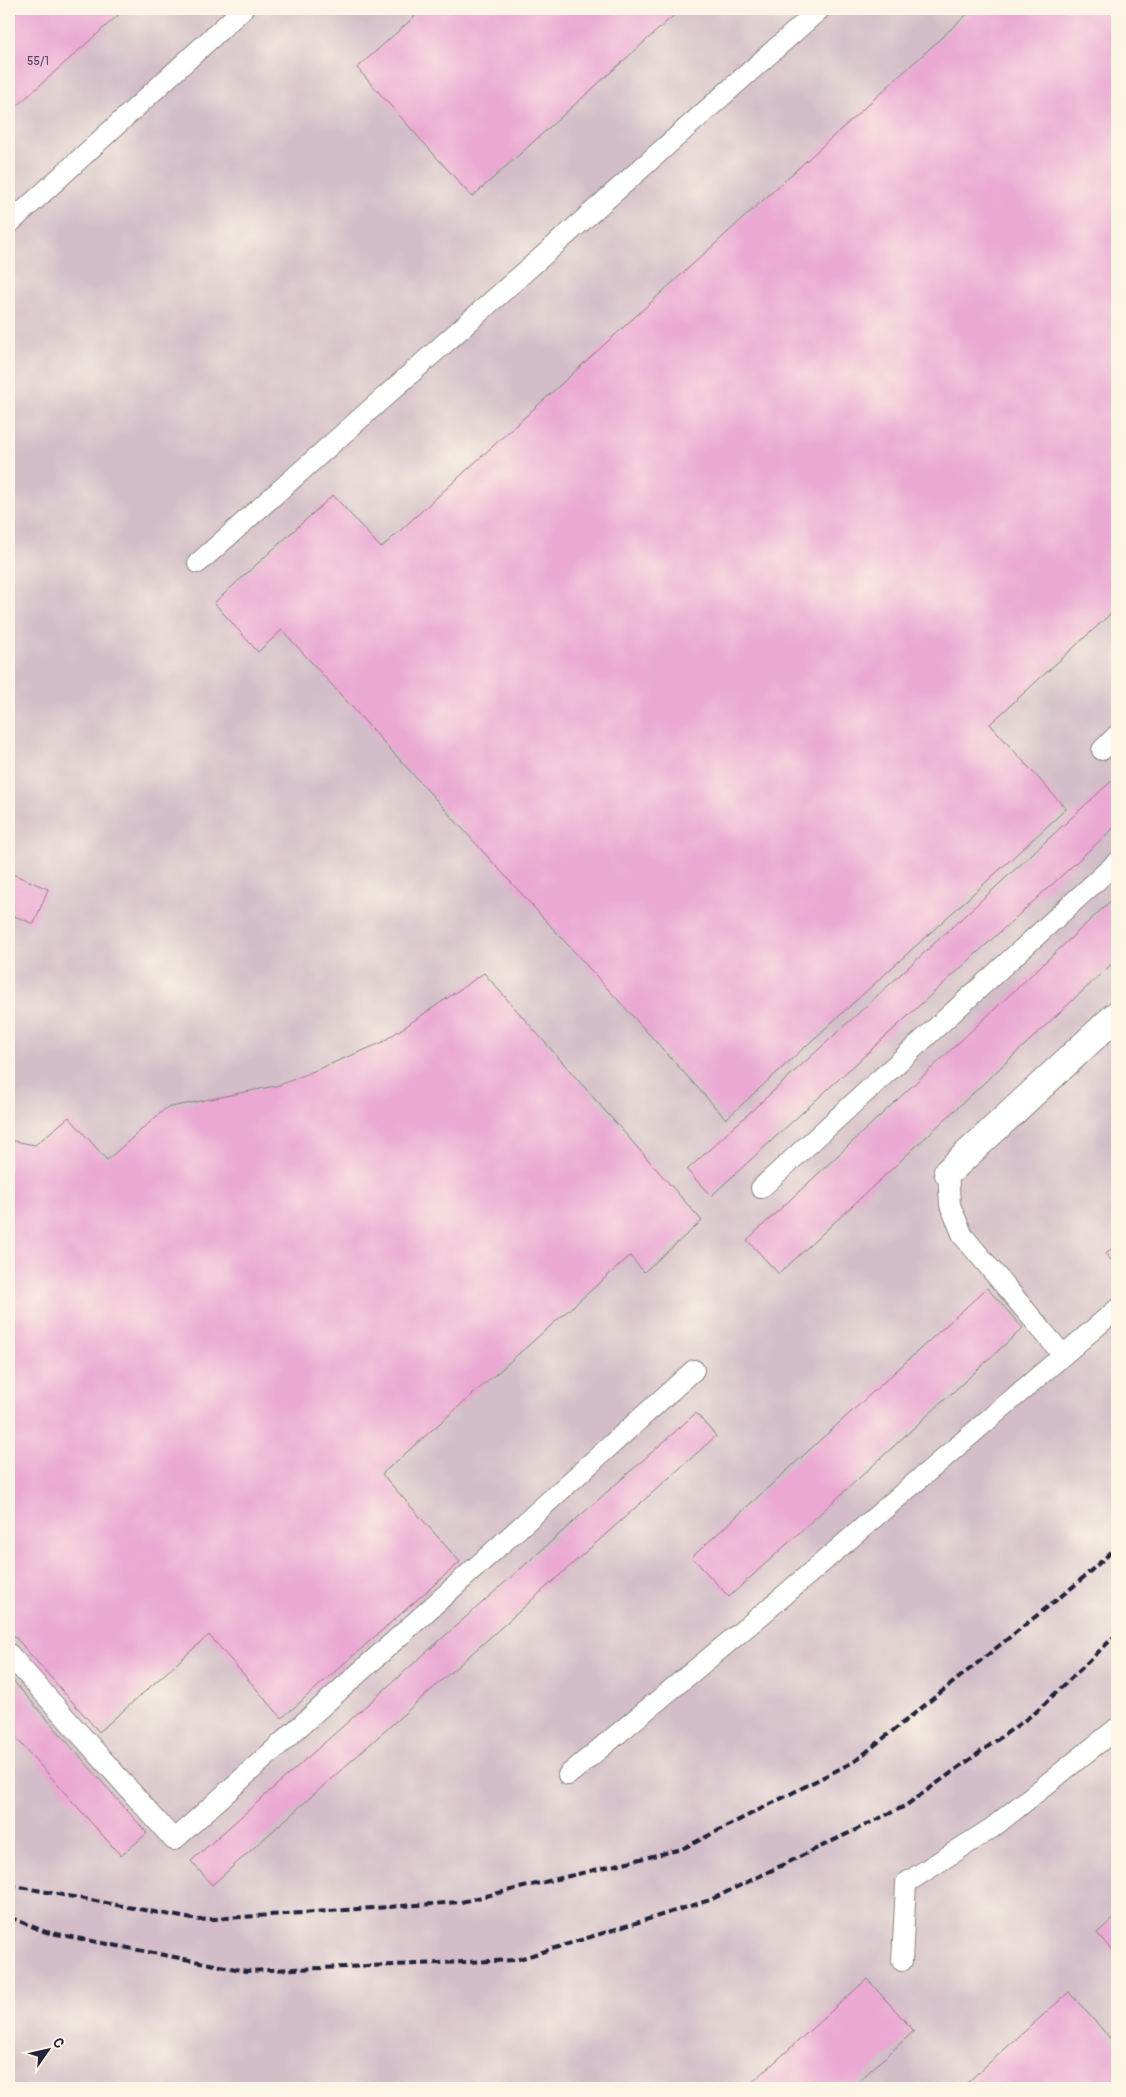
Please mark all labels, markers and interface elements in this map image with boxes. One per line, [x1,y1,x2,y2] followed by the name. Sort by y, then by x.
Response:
[27,54,49,69] house number: 55/1
[22,2024,72,2074] north arrow
[49,2035,68,2052] text: С

